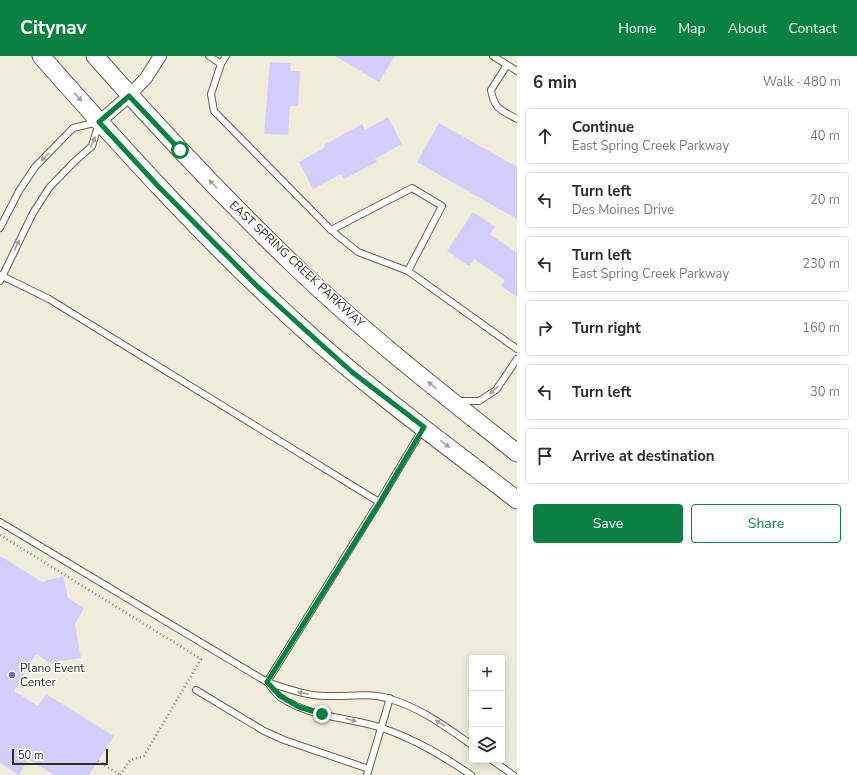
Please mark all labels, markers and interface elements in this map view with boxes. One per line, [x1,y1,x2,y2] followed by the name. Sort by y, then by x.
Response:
[20,15,87,41] text: Citynav
[618,19,656,38] text: Home
[678,19,706,38] text: Map
[728,19,767,38] text: About
[789,19,837,38] text: Contact
[533,71,577,94] text: 6 min
[763,73,841,91] text: Walk · 480 m
[73,92,82,102] one-way arrow
[572,117,634,137] text: Continue
[534,125,556,147] icon: ahead
[810,127,840,145] text: 40 m
[89,136,96,148] one-way arrow
[572,137,729,155] text: East Spring Creek Parkway
[171,141,189,159] route start
[40,152,50,162] one-way arrow
[208,179,218,189] one-way arrow
[572,181,631,201] text: Turn left
[534,189,556,211] icon: left
[810,191,840,209] text: 20 m
[226,197,369,331] street label: EAST SPRING CREEK PARKWAY
[572,201,674,219] text: Des Moines Drive
[14,240,20,251] one-way arrow
[572,245,631,265] text: Turn left
[534,253,556,275] icon: left
[802,255,840,273] text: 230 m
[572,265,729,283] text: East Spring Creek Parkway
[534,317,556,339] icon: right
[572,318,641,338] text: Turn right
[802,319,840,337] text: 160 m
[427,380,438,389] one-way arrow
[534,381,556,403] icon: left
[572,382,631,402] text: Turn left
[810,383,840,401] text: 30 m
[489,386,499,395] one-way arrow
[439,439,450,448] one-way arrow
[534,445,556,467] icon: arrive
[572,446,715,466] text: Arrive at destination
[533,504,683,543] button: Save
[691,504,841,543] button: Share
[469,655,505,763] map controls
[469,655,505,691] button: +
[20,660,85,690] place label: Plano Event Center
[7,670,17,680] marker: Plano Event Center
[297,689,309,695] one-way arrow
[469,691,505,727] button: −
[313,705,331,723] route end
[345,717,357,723] one-way arrow
[435,719,445,727] one-way arrow
[469,727,505,763] button: layers
[12,747,108,766] scale bar
[18,748,43,763] text: 50 m

